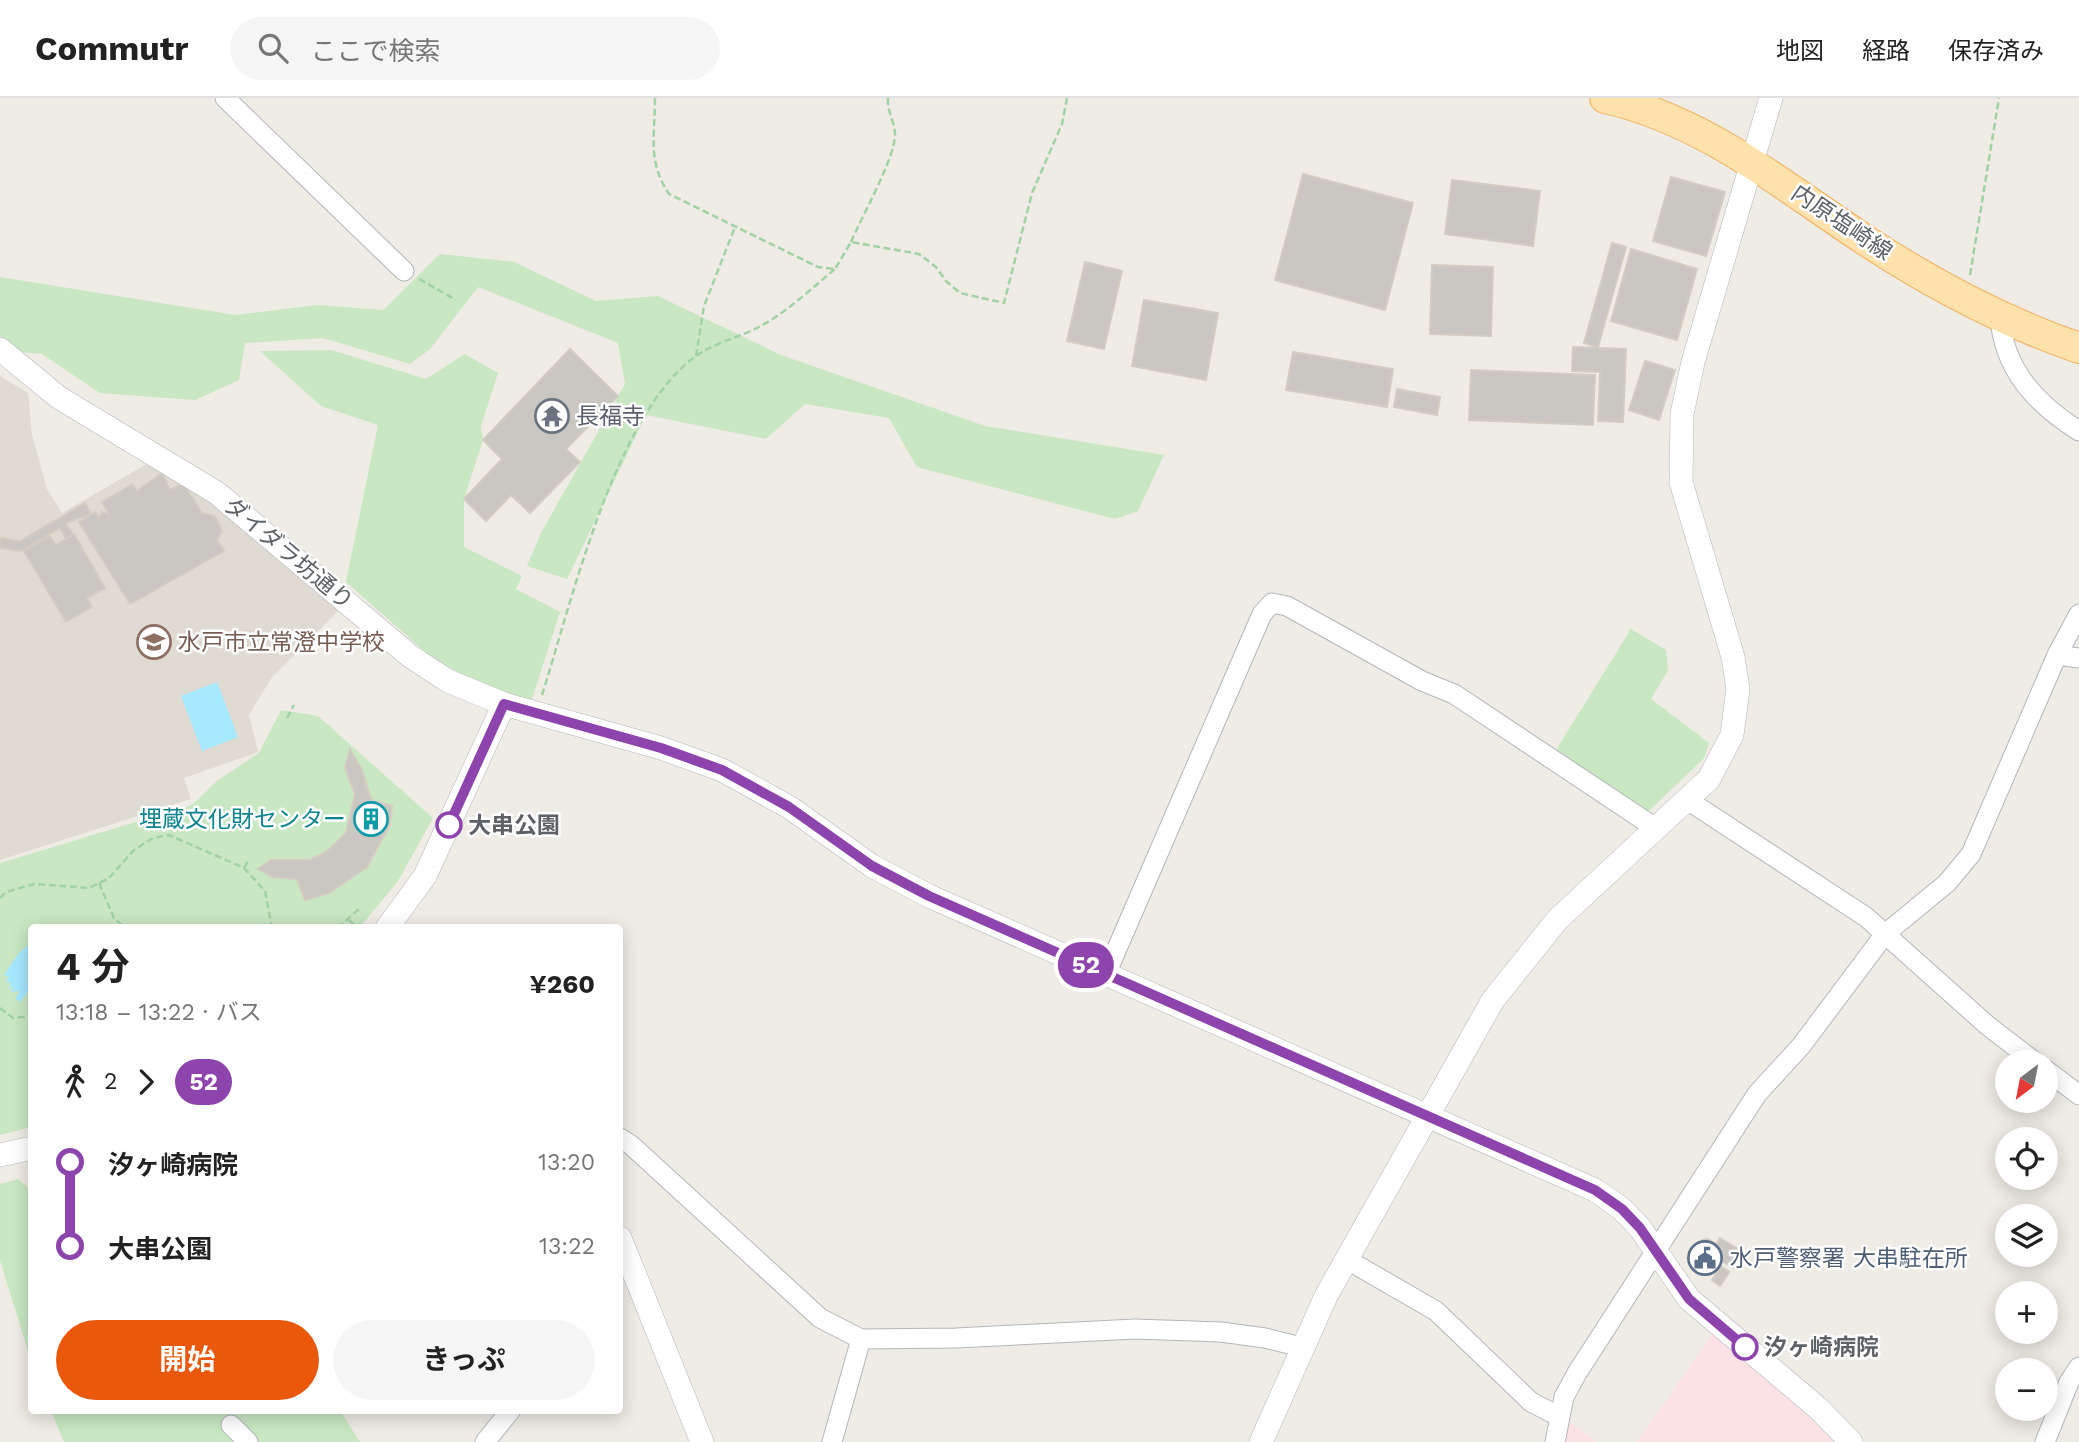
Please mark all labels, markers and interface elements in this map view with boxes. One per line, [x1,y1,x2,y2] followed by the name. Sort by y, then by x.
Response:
[230,17,720,80] search box
[35,29,188,68] text: Commutr
[254,29,292,67] icon: search
[310,36,440,66] text: ここで検索
[1776,37,1824,65] text: 地図
[1862,37,1910,65] text: 経路
[1948,37,2044,65] text: 保存済み
[1787,179,1897,266] street label: 内原塩崎線
[533,397,571,435] temple icon: 長福寺
[576,403,645,430] place label: 長福寺
[219,492,359,615] street label: ダイダラ坊通り
[135,623,173,661] school or university icon: 水戸市立常澄中学校
[178,629,385,656] place label: 水戸市立常澄中学校
[352,800,390,838] building icon: 埋蔵文化財センター
[139,806,346,833] place label: 埋蔵文化財センター
[436,812,462,838] marker: 大串公園
[468,812,560,839] place label: 大串公園
[1054,942,1118,988] line badge: 52
[56,945,129,989] text: 4 分
[1072,951,1100,979] text: 52
[529,969,595,999] text: ¥260
[56,999,262,1026] text: 13:18 – 13:22 · バス
[1995,1050,2058,1113] north arrow
[1995,1050,2058,1421] map controls
[56,1063,94,1101] icon: walk
[127,1063,165,1101] icon: forward
[104,1068,117,1095] text: 2
[189,1068,218,1096] text: 52
[1995,1127,2058,1190] button: locate
[538,1149,595,1176] text: 13:20
[108,1150,238,1180] text: 汐ヶ崎病院
[1995,1204,2058,1267] button: layers
[539,1233,595,1260] text: 13:22
[108,1234,212,1264] text: 大串公園
[1686,1239,1724,1277] public building icon: 水戸警察署 大串駐在所
[1730,1245,1968,1272] place label: 水戸警察署 大串駐在所
[1995,1281,2058,1344] button: +
[56,1320,319,1400] button: 開始
[333,1320,595,1400] button: きっぷ
[1732,1334,1758,1360] marker: 汐ヶ崎病院
[1764,1334,1879,1361] place label: 汐ヶ崎病院
[1995,1358,2058,1421] button: −

